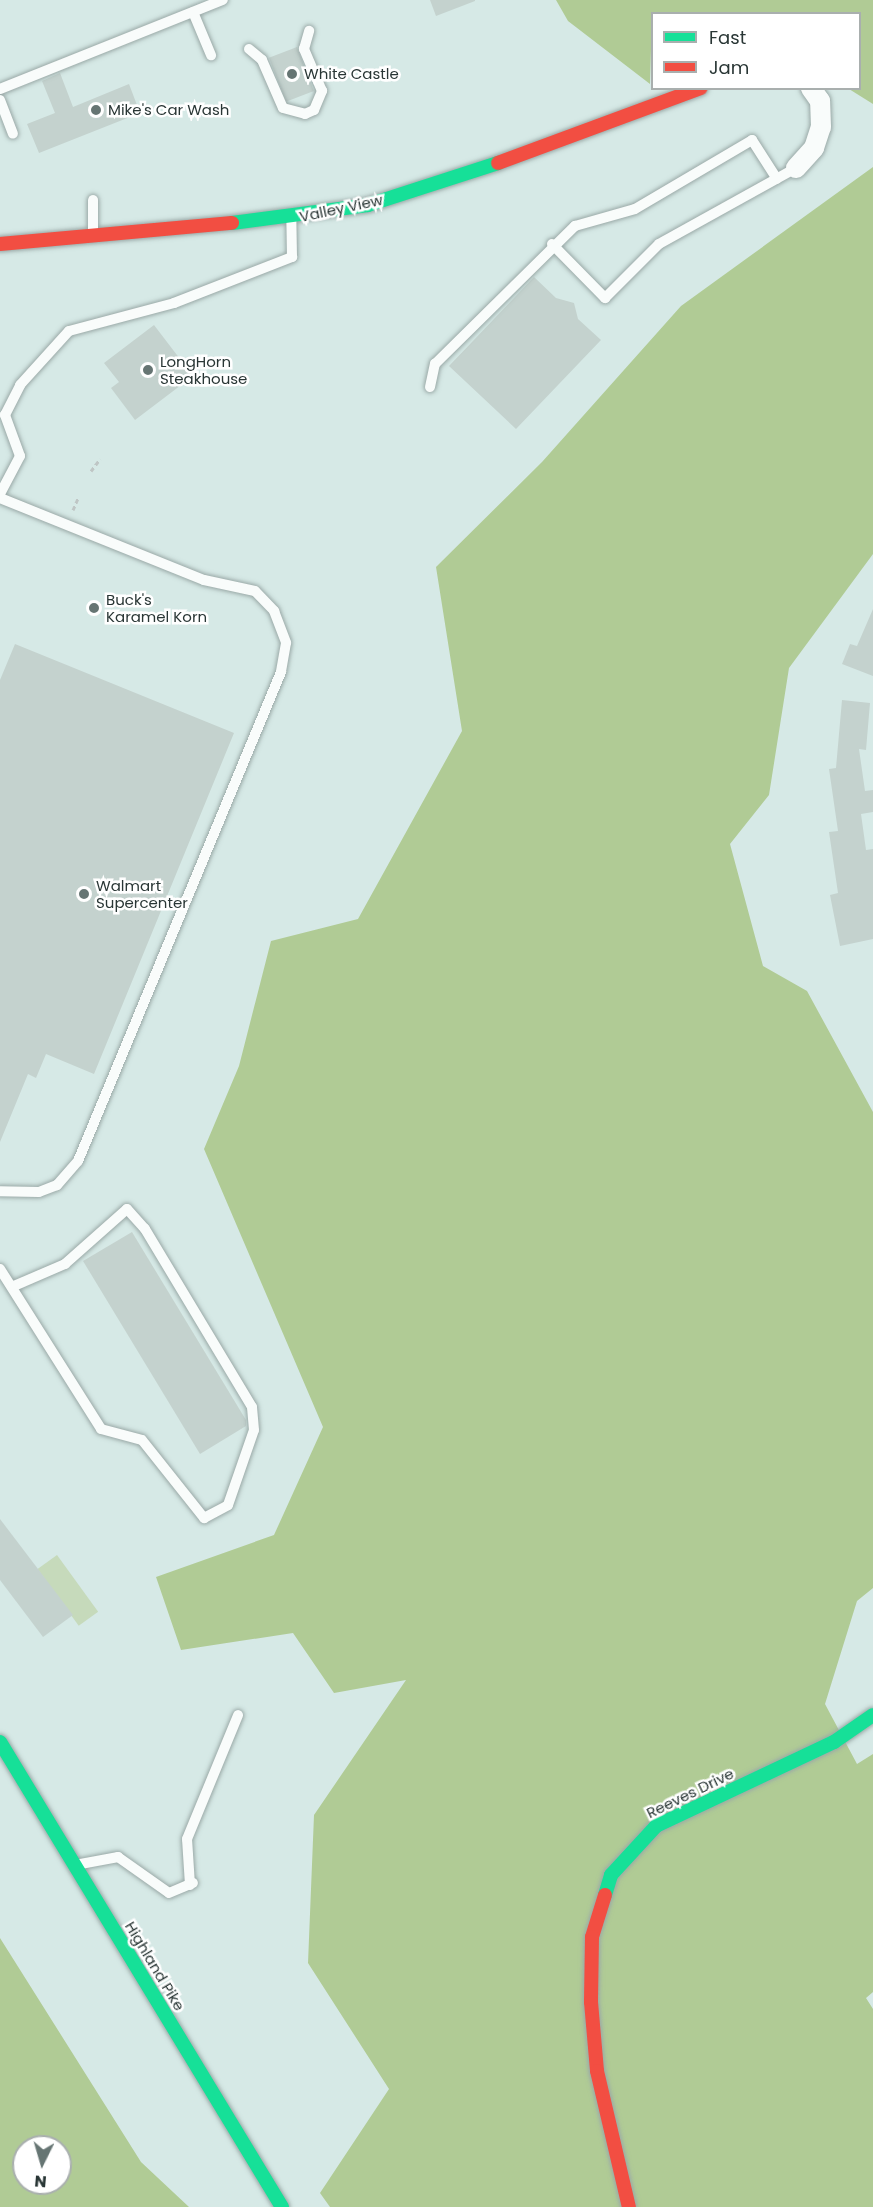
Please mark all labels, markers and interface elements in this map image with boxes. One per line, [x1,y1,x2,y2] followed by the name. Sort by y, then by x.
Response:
[651,12,861,90] legend
[709,25,746,50] text: Fast
[709,55,749,80] text: Jam
[304,65,399,83] place label: White Castle
[285,67,299,81] marker: White Castle
[108,101,229,119] place label: Mike's Car Wash
[89,103,103,117] marker: Mike's Car Wash
[298,190,384,226] street label: Valley View
[160,352,247,387] place label: LongHorn Steakhouse
[141,363,155,377] marker: LongHorn Steakhouse
[106,590,207,625] place label: Buck's Karamel Korn
[87,601,101,615] marker: Buck's Karamel Korn
[96,876,188,911] place label: Walmart Supercenter
[77,887,91,901] marker: Walmart Supercenter
[643,1764,737,1822] street label: Reeves Drive
[121,1918,189,2014] street label: Highland Pike
[12,2135,72,2195] north arrow
[34,2169,48,2193] text: N

